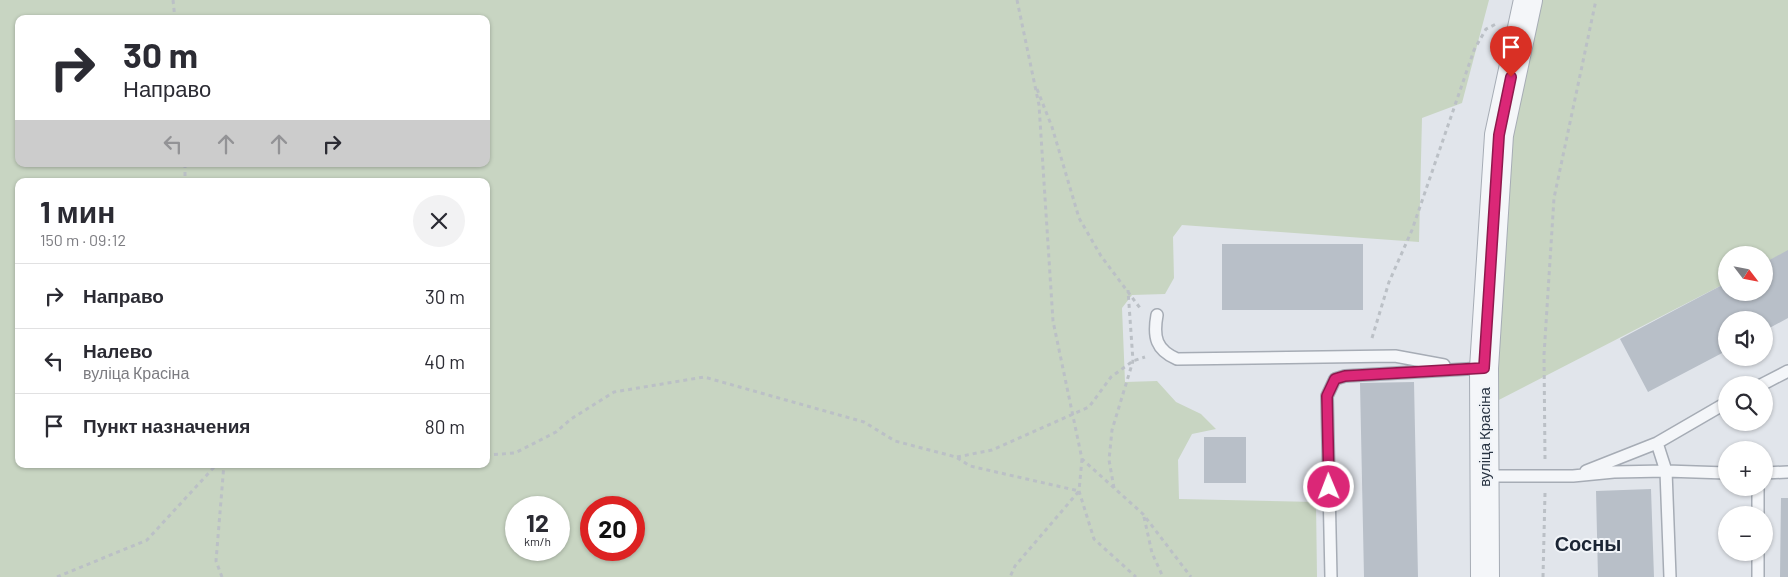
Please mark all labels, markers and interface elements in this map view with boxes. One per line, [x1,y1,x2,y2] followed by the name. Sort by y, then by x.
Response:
[1490,26,1532,77] pin
[123,33,198,75] text: 30 m
[1497,33,1525,61] icon: arrive
[40,35,105,100] icon: right
[123,75,211,101] text: Направо
[159,130,187,158] icon: left
[212,130,240,158] icon: ahead
[265,130,293,158] icon: ahead
[318,130,346,158] icon: right
[40,193,115,229] text: 1 мин
[413,195,465,247] button: close
[40,230,126,249] text: 150 m · 09:12
[1718,246,1772,301] north arrow
[1718,246,1773,561] map controls
[40,282,68,310] icon: right
[83,284,164,307] text: Направо
[425,285,465,308] text: 30 m
[1718,311,1773,366] button: sound
[83,339,153,362] text: Налево
[40,347,68,375] icon: left
[424,350,465,373] text: 40 m
[83,363,189,382] text: вуліца Красіна
[1718,376,1773,431] button: search
[1475,386,1493,487] street label: вуліца Красіна
[40,412,68,440] icon: arrive
[83,414,250,437] text: Пункт назначения
[425,415,465,438] text: 80 m
[1718,441,1773,496] button: +
[1302,460,1354,512] position arrow
[580,496,645,561] speed limit sign: 20
[1718,506,1773,561] button: −
[526,507,549,537] text: 12
[1555,531,1621,555] district label: Сосны
[524,534,551,548] text: km/h

